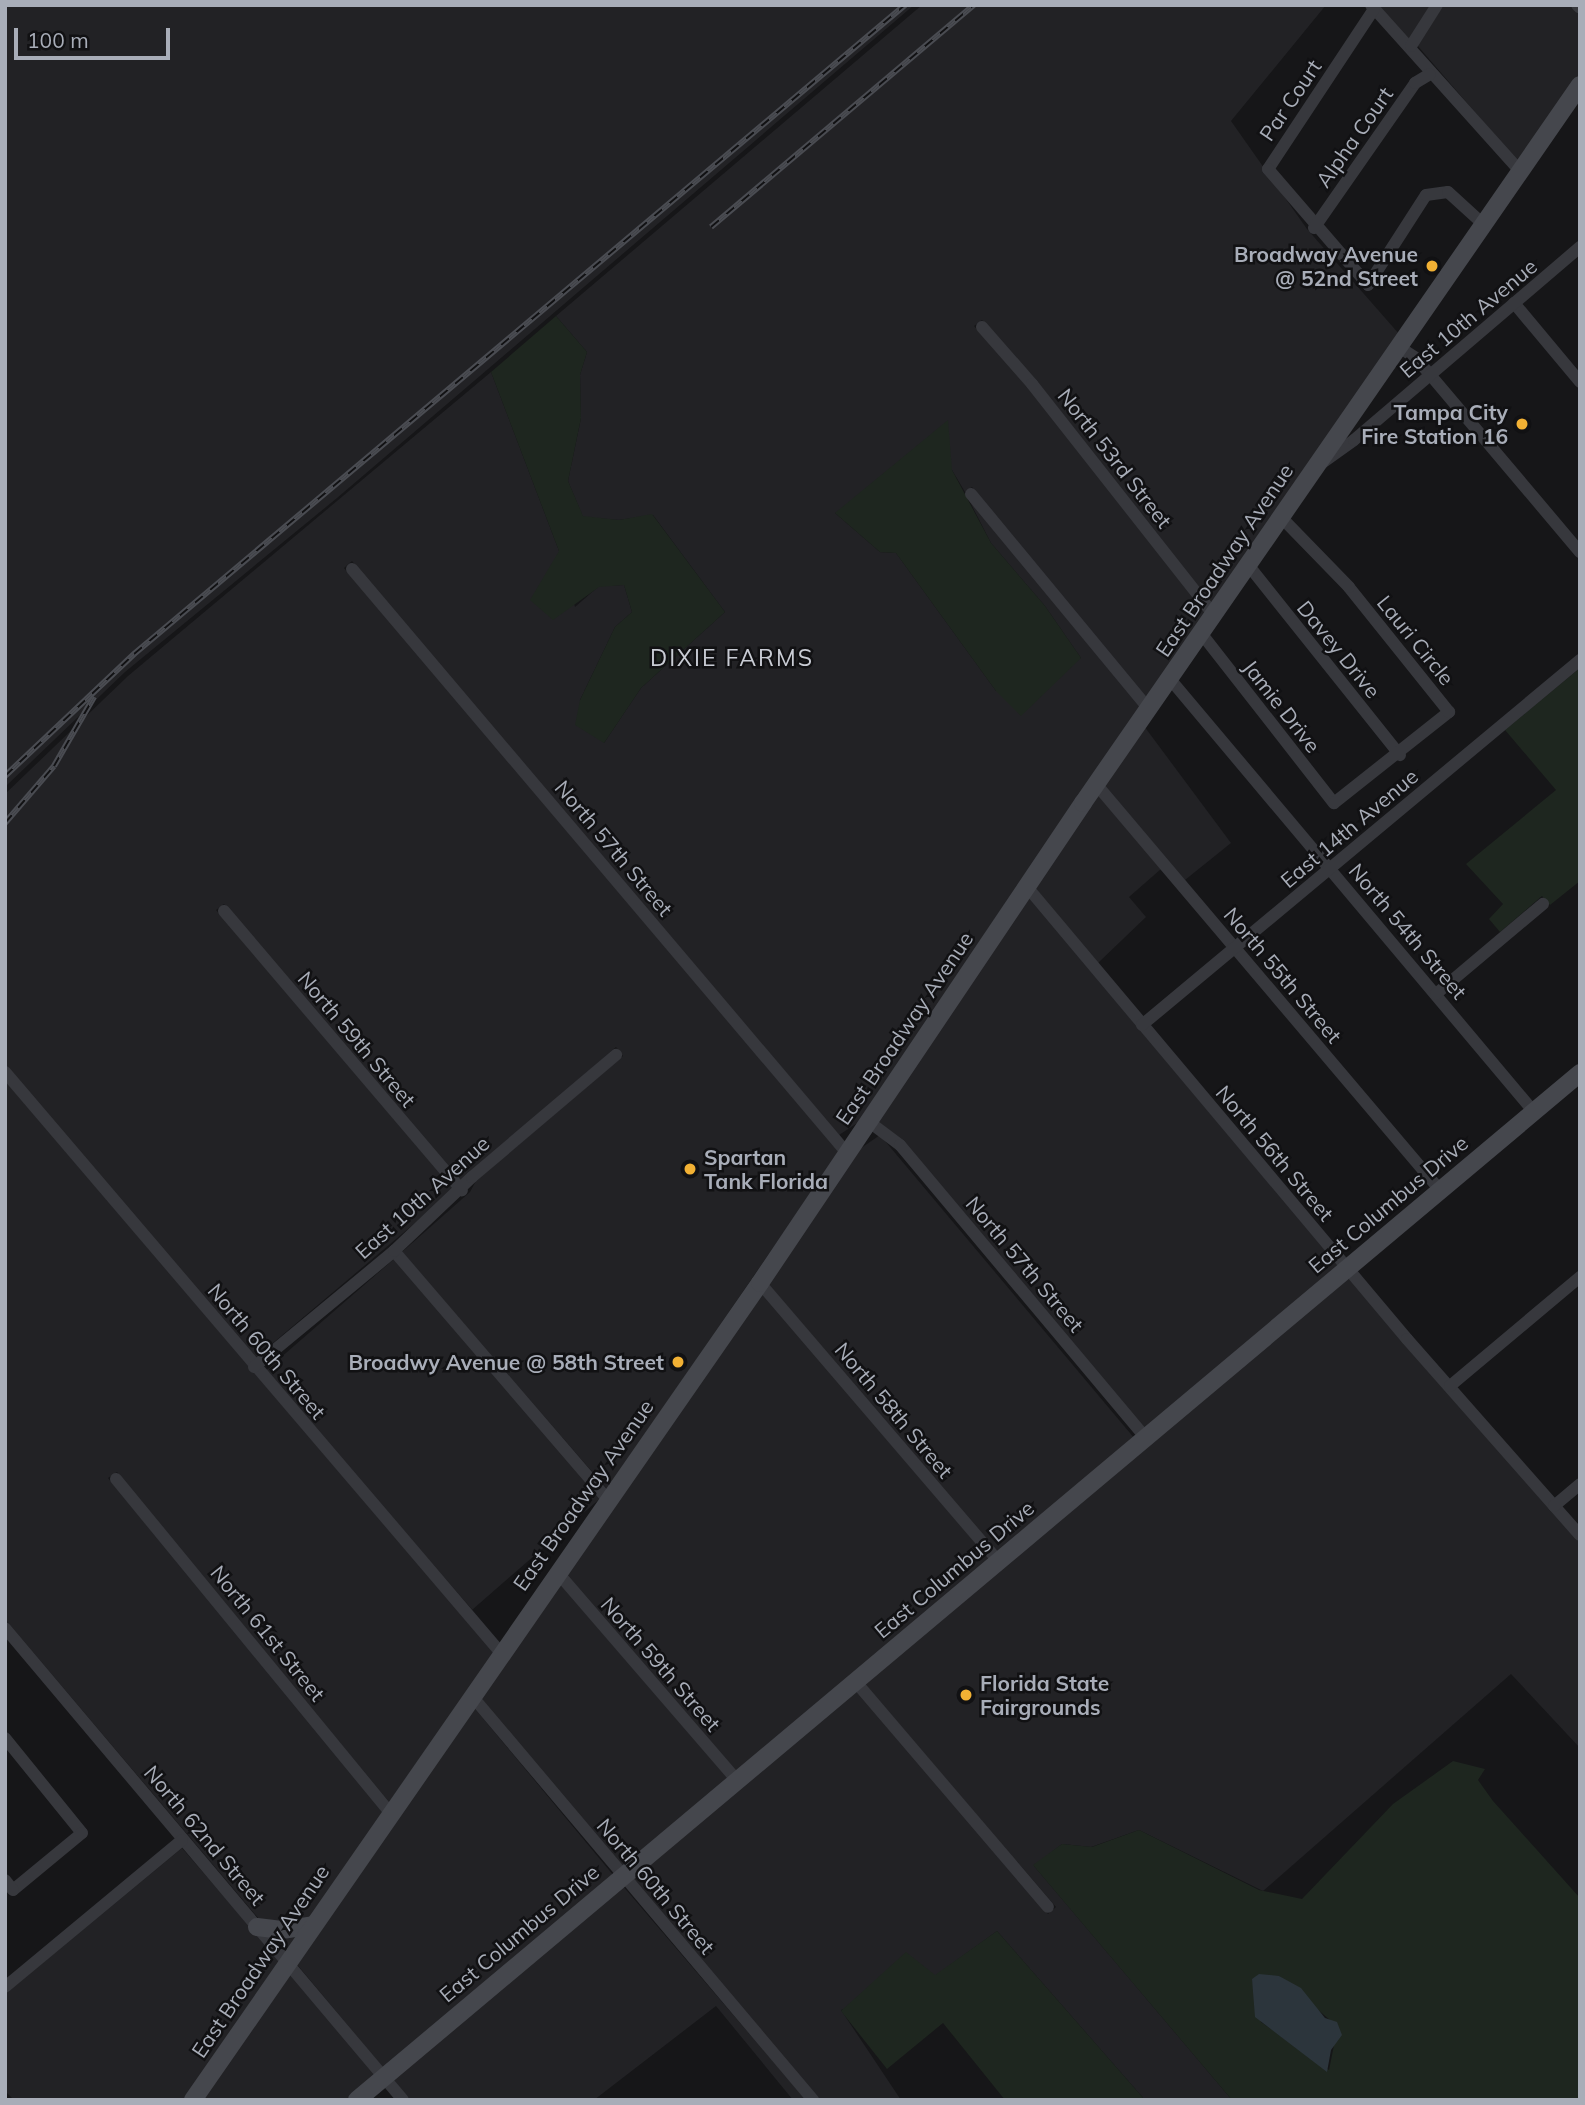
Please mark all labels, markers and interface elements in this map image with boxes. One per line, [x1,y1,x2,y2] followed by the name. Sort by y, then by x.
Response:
[18,14,173,58] scale bar
[27,27,89,53] text: 100 m
[1254,55,1326,145] street label: Par Court
[1310,82,1398,192] street label: Alpha Court
[1234,241,1418,291] place label: Broadway Avenue @ 52nd Street
[1394,253,1542,383] street label: East 10th Avenue
[1424,258,1440,274] marker: Broadway Avenue @ 52nd Street
[1053,383,1177,533] street label: North 53rd Street
[1361,399,1508,449] place label: Tampa City Fire Station 16
[1514,416,1530,432] marker: Tampa City Fire Station 16
[1150,459,1298,661] street label: East Broadway Avenue
[1372,590,1460,690] street label: Lauri Circle
[1292,595,1386,703] street label: Davey Drive
[651,644,813,672] district label: DIXIE FARMS
[1238,655,1326,757] street label: Jamie Drive
[1275,763,1423,893] street label: East 14th Avenue
[550,775,678,921] street label: North 57th Street
[1344,858,1472,1004] street label: North 54th Street
[1219,902,1347,1048] street label: North 55th Street
[830,927,978,1129] street label: East Broadway Avenue
[293,966,421,1112] street label: North 59th Street
[1211,1080,1339,1226] street label: North 56th Street
[350,1130,494,1264] street label: East 10th Avenue
[1303,1130,1473,1278] street label: East Columbus Drive
[704,1144,828,1194] place label: Spartan Tank Florida
[682,1161,698,1177] marker: Spartan Tank Florida
[961,1191,1089,1337] street label: North 57th Street
[203,1278,331,1424] street label: North 60th Street
[830,1337,958,1483] street label: North 58th Street
[348,1349,664,1375] place label: Broadwy Avenue @ 58th Street
[670,1354,686,1370] marker: Broadwy Avenue @ 58th Street
[508,1395,658,1595] street label: East Broadway Avenue
[869,1495,1039,1643] street label: East Columbus Drive
[206,1560,330,1706] street label: North 61st Street
[596,1592,726,1736] street label: North 59th Street
[980,1670,1109,1720] place label: Florida State Fairgrounds
[958,1687,974,1703] marker: Florida State Fairgrounds
[139,1760,271,1910] street label: North 62nd Street
[592,1813,720,1959] street label: North 60th Street
[434,1859,604,2007] street label: East Columbus Drive
[186,1860,334,2062] street label: East Broadway Avenue

